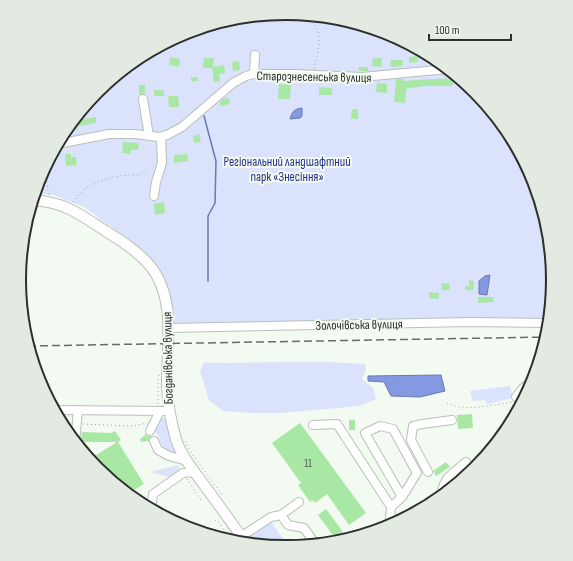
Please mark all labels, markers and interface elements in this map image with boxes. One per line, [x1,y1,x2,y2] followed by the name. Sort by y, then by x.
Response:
[429,16,511,42] scale bar
[435,23,460,38] text: 100 m
[257,68,371,86] street label: Старознесенська вулиця
[223,154,351,185] park label: Регіональний ландшафтний парк «Знесіння»
[159,311,177,404] street label: Богданівська вулиця
[315,316,403,334] street label: Золочівська вулиця
[304,457,312,470] house number: 11

